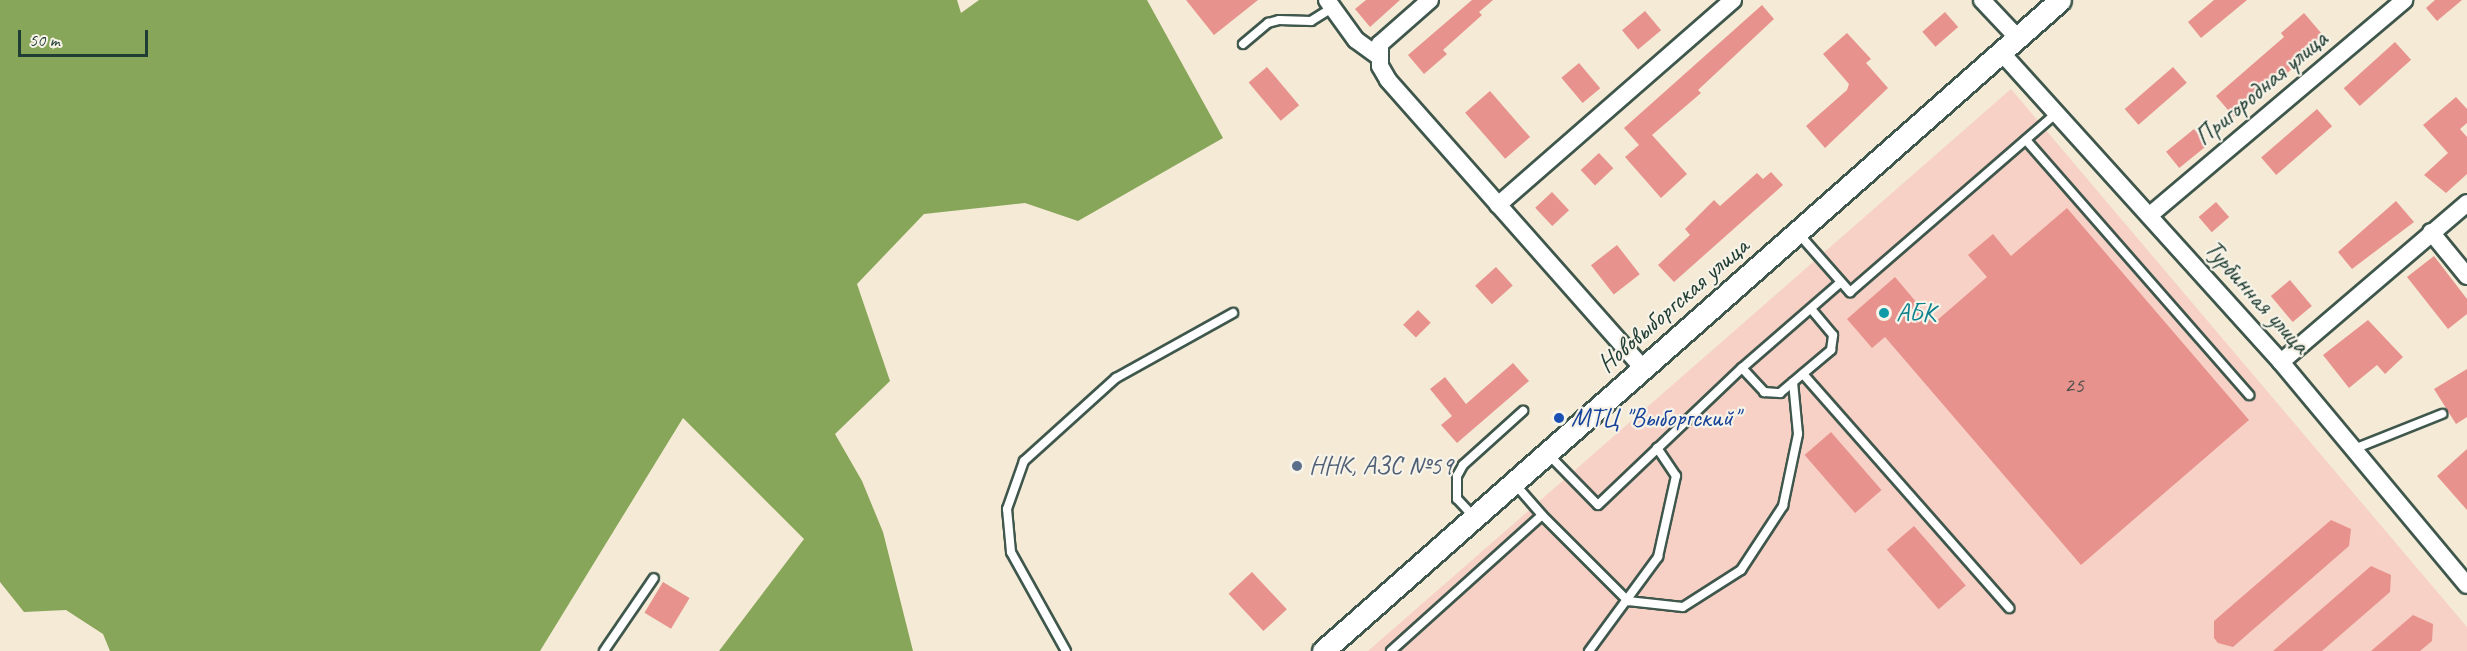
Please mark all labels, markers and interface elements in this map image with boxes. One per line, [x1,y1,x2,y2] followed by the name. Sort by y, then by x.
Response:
[21,18,152,56] scale bar
[2188,23,2334,153] street label: Пригородная улица
[29,29,60,51] text: 50 m
[1591,231,1755,379] street label: Нововыборгская улица
[2197,233,2317,361] street label: Турбинная улица
[1896,297,1935,329] place label: АБК
[1877,306,1891,320] marker: АБК
[2064,373,2084,399] house number: 25
[1571,402,1739,434] place label: МТЦ "Выборгский"
[1552,411,1566,425] marker: МТЦ "Выборгский"
[1309,450,1453,482] place label: ННК, АЗС №59
[1290,459,1304,473] marker: ННК, АЗС №59

